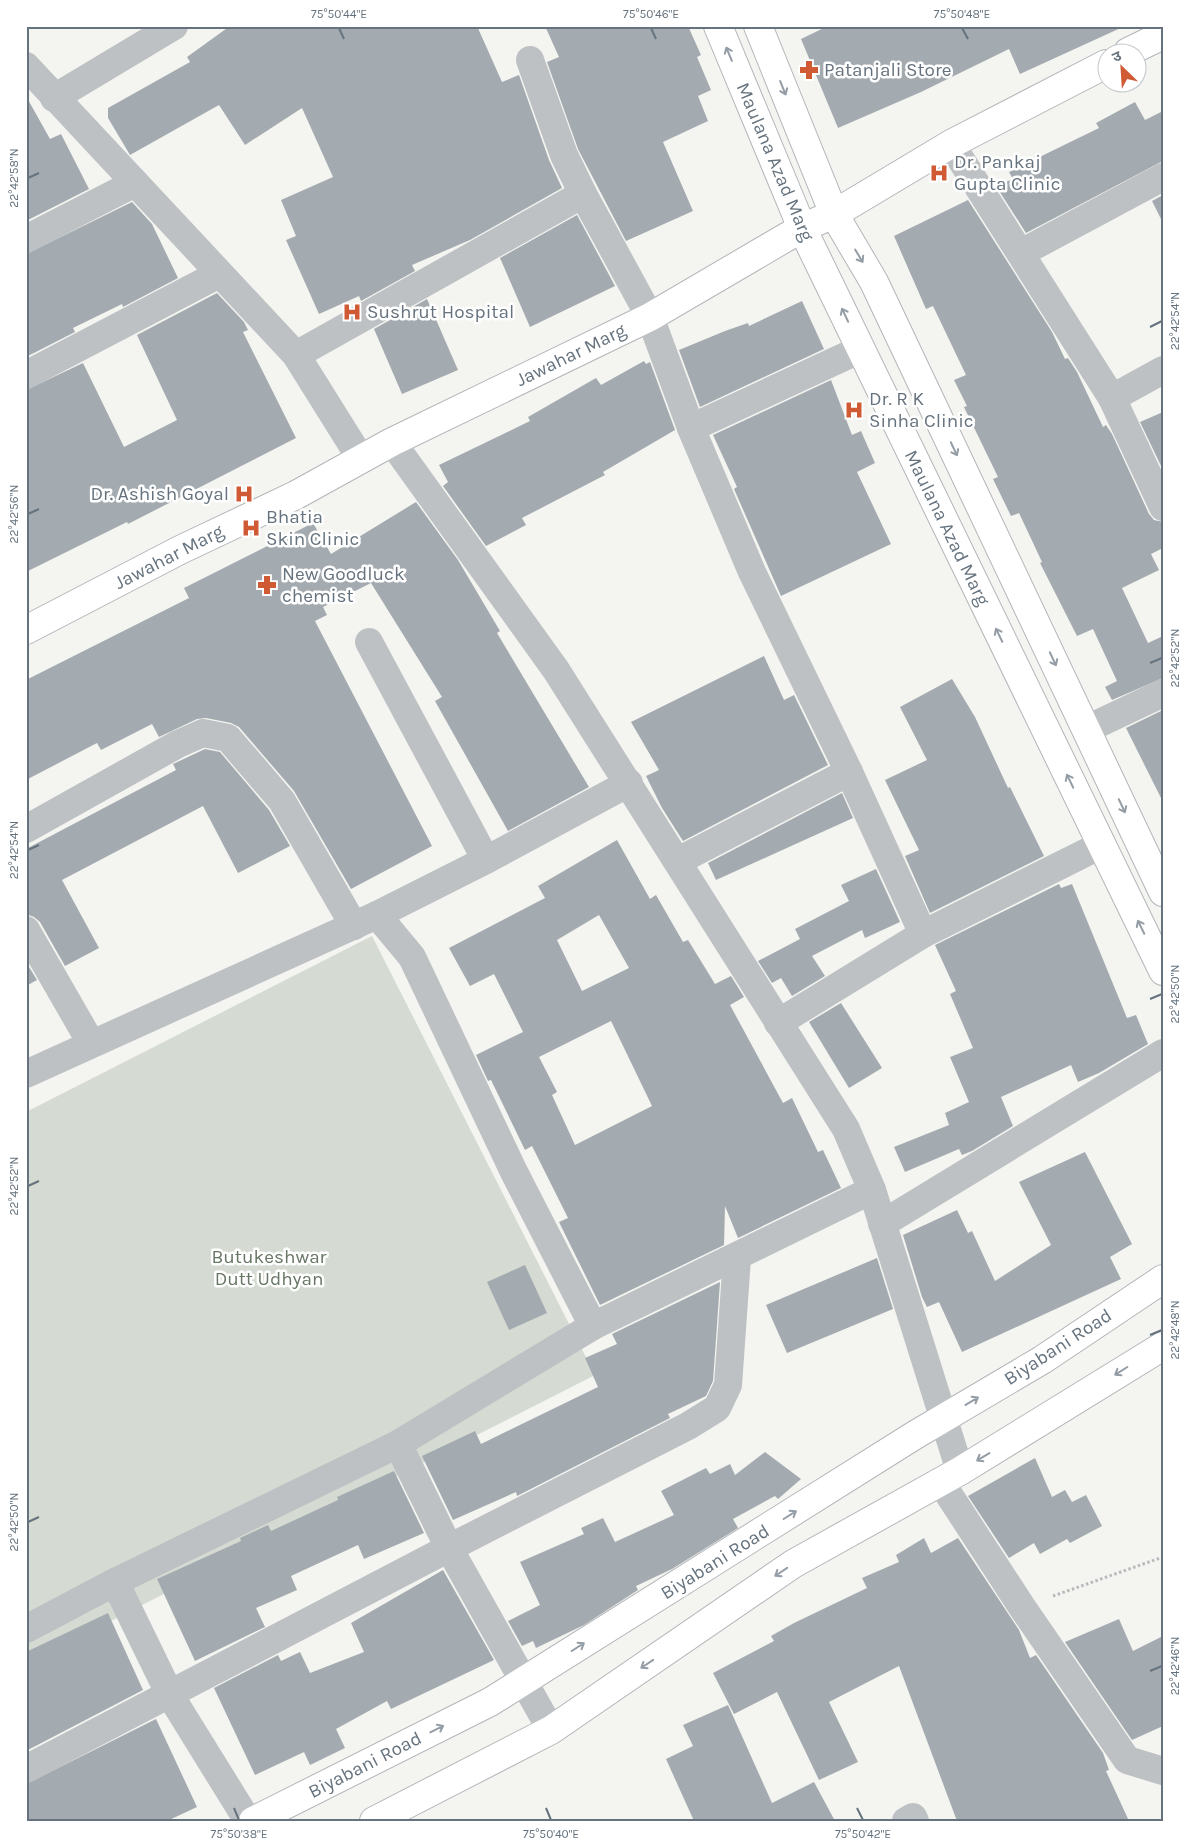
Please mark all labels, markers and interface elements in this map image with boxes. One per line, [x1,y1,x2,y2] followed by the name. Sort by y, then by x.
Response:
[311,7,367,21] text: 75°50'44"E
[623,7,679,21] text: 75°50'46"E
[934,7,990,21] text: 75°50'48"E
[1096,42,1146,92] north arrow
[724,46,733,61] one-way arrow
[1109,47,1125,66] text: उ
[798,59,820,81] pharmacy icon: Patanjali Store
[824,59,952,81] place label: Patanjali Store
[732,79,818,245] street label: Maulana Azad Marg
[779,80,788,95] one-way arrow
[7,148,21,208] text: 22°42'58"N
[954,151,1061,195] place label: Dr. Pankaj Gupta Clinic
[928,162,950,184] hospital icon: Dr. Pankaj Gupta Clinic
[854,248,864,262] one-way arrow
[1168,292,1182,350] text: 22°42'54"N
[341,301,363,323] hospital icon: Sushrut Hospital
[367,301,514,323] place label: Sushrut Hospital
[839,308,849,323] one-way arrow
[512,319,630,391] street label: Jawahar Marg
[869,388,974,432] place label: Dr. R K Sinha Clinic
[843,399,865,421] hospital icon: Dr. R K Sinha Clinic
[949,441,959,456] one-way arrow
[900,447,994,610] street label: Maulana Azad Marg
[90,483,229,505] place label: Dr. Ashish Goyal
[233,483,255,505] hospital icon: Dr. Ashish Goyal
[7,485,21,543] text: 22°42'56"N
[266,506,359,550] place label: Bhatia Skin Clinic
[240,517,262,539] hospital icon: Bhatia Skin Clinic
[111,520,227,594] street label: Jawahar Marg
[282,563,405,607] place label: New Goodluck chemist
[256,574,278,596] pharmacy icon: New Goodluck chemist
[994,628,1003,643] one-way arrow
[1168,629,1182,687] text: 22°42'52"N
[1049,651,1059,666] one-way arrow
[1065,774,1074,789] one-way arrow
[1118,798,1128,813] one-way arrow
[7,821,21,879] text: 22°42'54"N
[1136,920,1145,935] one-way arrow
[1168,964,1182,1024] text: 22°42'50"N
[7,1157,21,1215] text: 22°42'52"N
[212,1246,327,1290] park label: Butukeshwar Dutt Udhyan
[1168,1300,1182,1360] text: 22°42'48"N
[1000,1304,1116,1390] street label: Biyabani Road
[1115,1367,1129,1377] one-way arrow
[965,1396,979,1406] one-way arrow
[976,1452,990,1462] one-way arrow
[7,1492,21,1552] text: 22°42'50"N
[782,1509,796,1519] one-way arrow
[657,1520,773,1604] street label: Biyabani Road
[775,1567,789,1577] one-way arrow
[1168,1637,1182,1695] text: 22°42'46"N
[570,1641,584,1651] one-way arrow
[641,1659,655,1669] one-way arrow
[430,1724,445,1734] one-way arrow
[305,1727,425,1803] street label: Biyabani Road
[211,1827,267,1841] text: 75°50'38"E
[523,1827,579,1841] text: 75°50'40"E
[835,1827,891,1841] text: 75°50'42"E

